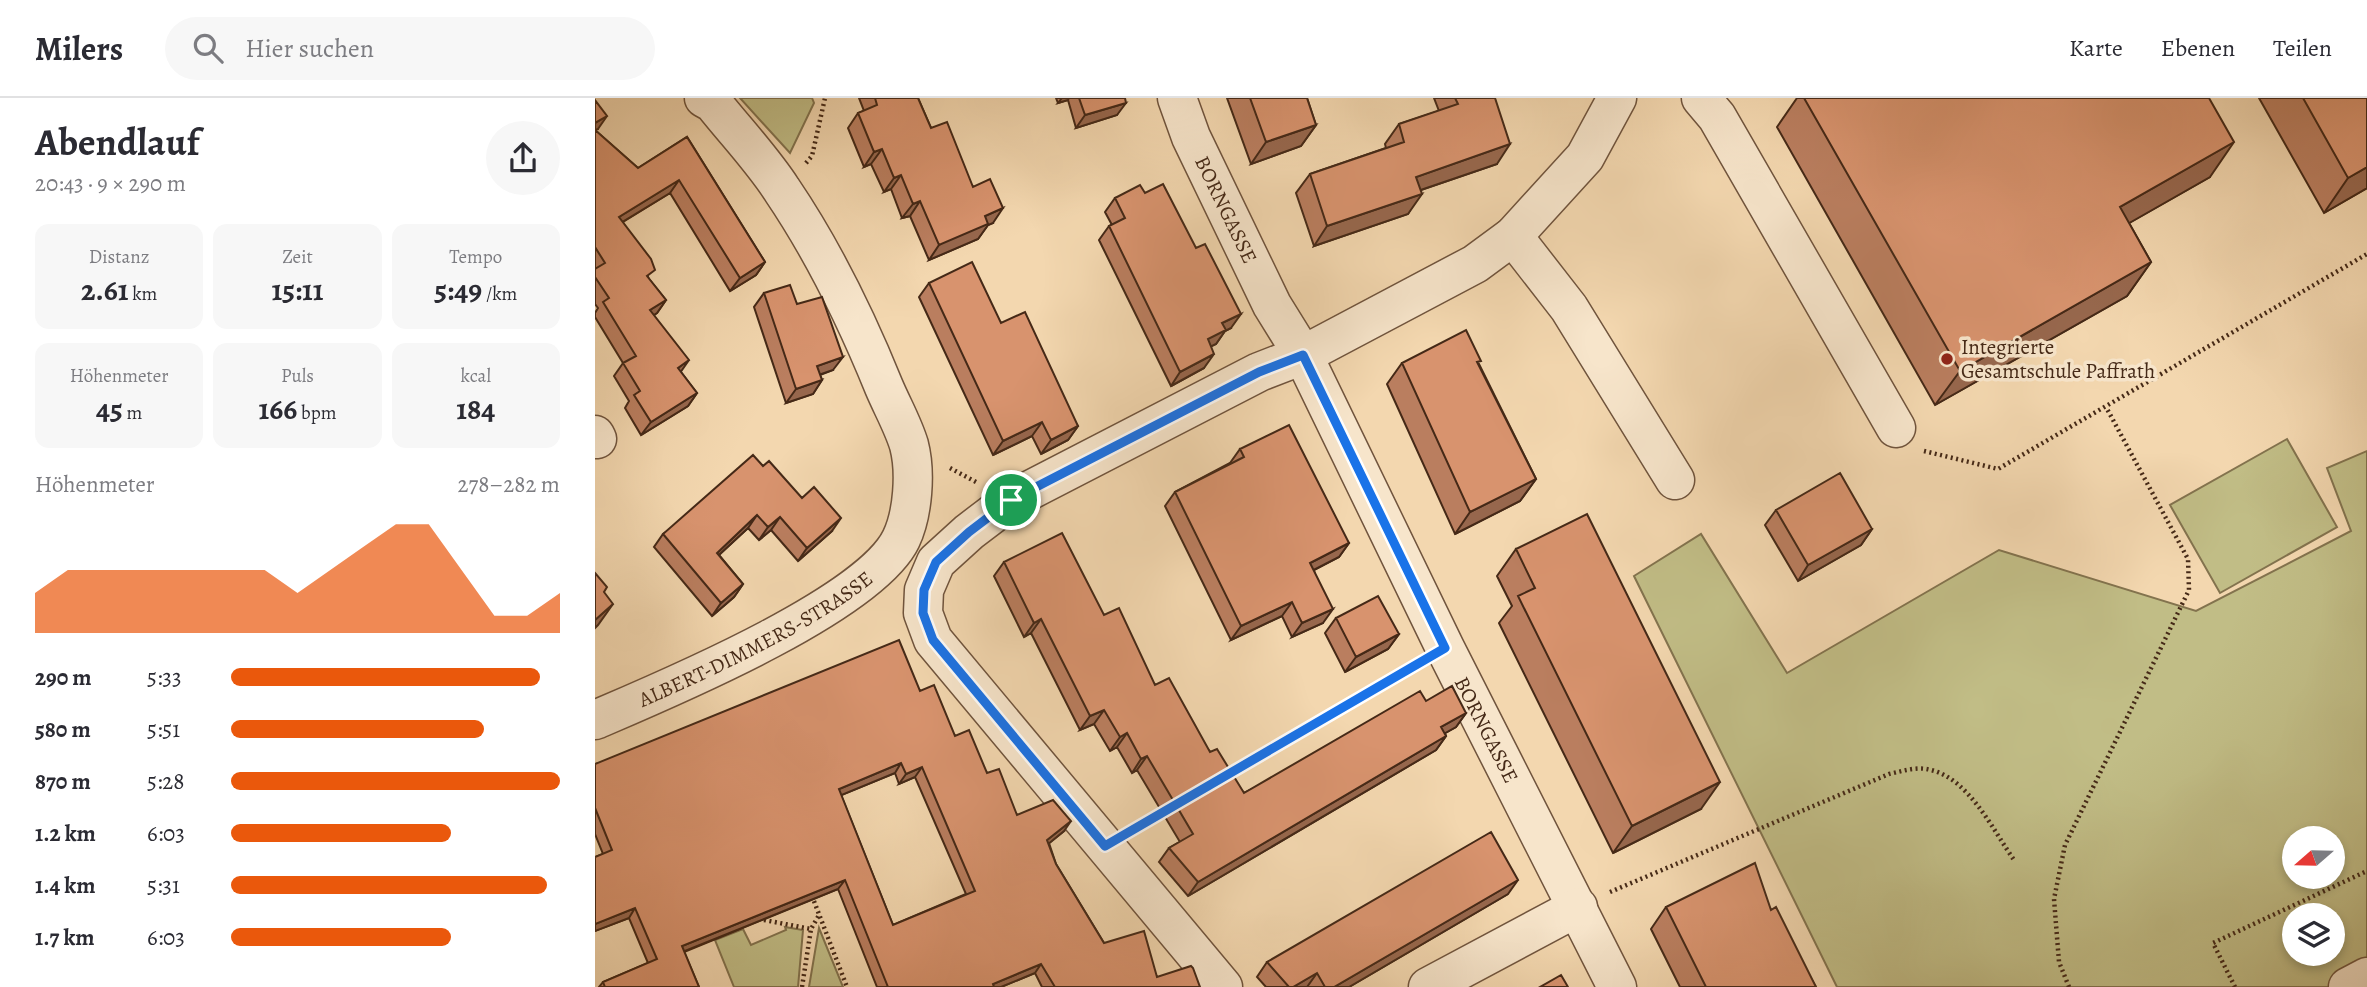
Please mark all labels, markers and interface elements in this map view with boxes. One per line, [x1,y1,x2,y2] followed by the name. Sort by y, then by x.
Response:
[165,17,655,80] search box
[35,26,123,71] text: Milers
[189,29,227,67] icon: search
[245,31,374,66] text: Hier suchen
[2069,32,2123,64] text: Karte
[2161,32,2235,64] text: Ebenen
[2273,32,2332,64] text: Teilen
[35,116,199,168] text: Abendlauf
[486,121,560,195] button: share
[1188,151,1264,268] street label: BORNGASSE
[35,168,186,199] text: 20:43 · 9 × 290 m
[89,244,149,270] text: Distanz
[282,244,313,270] text: Zeit
[449,244,502,270] text: Tempo
[81,270,128,310] text: 2.61
[271,270,324,310] text: 15:11
[434,270,482,310] text: 5:49
[128,281,157,307] text: km
[482,281,517,307] text: /km
[1961,333,2155,385] place label: Integrierte Gesamtschule Paffrath
[1939,351,1955,367] marker: Integrierte Gesamtschule Paffrath
[70,363,169,389] text: Höhenmeter
[281,363,314,389] text: Puls
[461,363,491,389] text: kcal
[96,389,123,429] text: 45
[258,389,297,429] text: 166
[456,389,495,429] text: 184
[123,400,142,426] text: m
[297,400,337,426] text: bpm
[35,469,155,500] text: Höhenmeter
[458,469,560,500] text: 278–282 m
[981,470,1041,530] pin
[992,481,1030,519] icon: arrive
[633,564,878,714] street label: ALBERT-DIMMERS-STRASSE
[35,662,92,693] text: 290 m
[147,662,182,693] text: 5:33
[1448,672,1525,788] street label: BORNGASSE
[35,714,91,745] text: 580 m
[147,714,180,745] text: 5:51
[35,766,91,797] text: 870 m
[147,766,184,797] text: 5:28
[35,818,96,849] text: 1.2 km
[147,818,185,849] text: 6:03
[2282,826,2345,889] north arrow
[2282,826,2345,966] map controls
[35,870,96,901] text: 1.4 km
[147,870,180,901] text: 5:31
[2282,903,2345,966] button: layers
[35,922,95,953] text: 1.7 km
[147,922,185,953] text: 6:03

